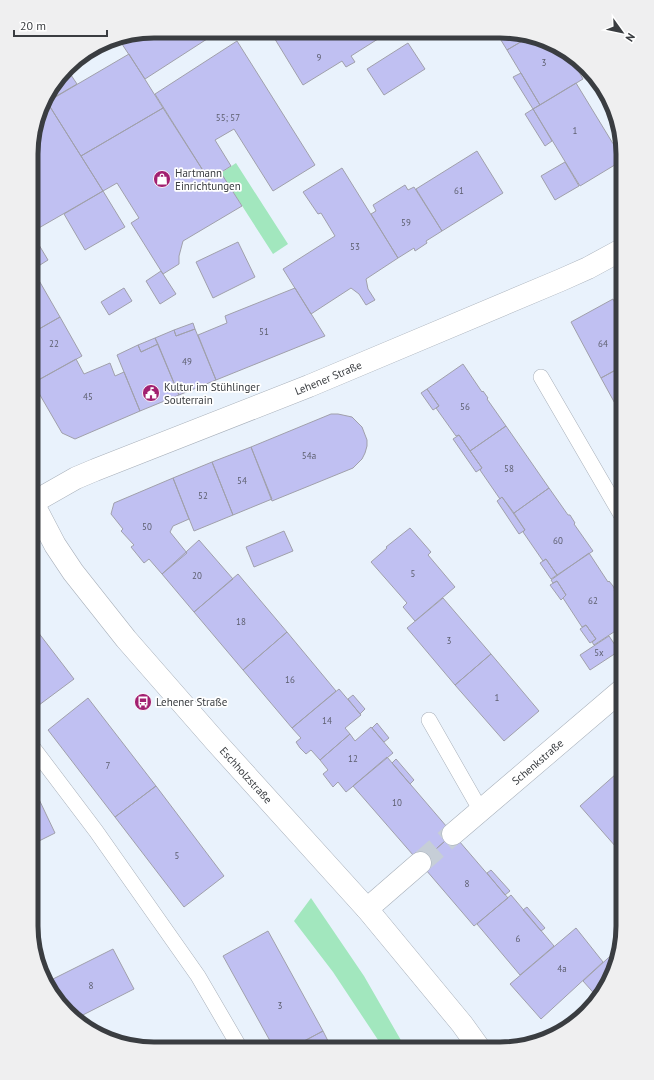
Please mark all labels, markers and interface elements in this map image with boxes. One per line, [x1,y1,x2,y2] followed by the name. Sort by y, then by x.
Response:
[14,12,107,38] scale bar
[602,12,642,52] north arrow
[20,18,46,33] text: 20 m
[623,31,638,44] text: N
[317,52,322,63] house number: 9
[542,57,547,68] house number: 3
[216,112,240,123] house number: 55; 57
[573,125,578,136] house number: 1
[175,166,241,193] place label: Hartmann Einrichtungen
[152,169,172,189] shop icon: Hartmann Einrichtungen
[454,185,464,196] house number: 61
[401,217,411,228] house number: 59
[350,241,360,252] house number: 53
[259,326,269,337] house number: 51
[49,338,59,349] house number: 22
[598,338,608,349] house number: 64
[182,356,192,367] house number: 49
[293,357,364,398] street label: Lehener Straße
[164,380,260,407] place label: Kultur im Stühlinger Souterrain
[141,383,161,403] public building icon: Kultur im Stühlinger Souterrain
[83,391,93,402] house number: 45
[460,401,470,412] house number: 56
[302,450,316,461] house number: 54a
[504,463,514,474] house number: 58
[237,475,247,486] house number: 54
[198,490,208,501] house number: 52
[142,521,152,532] house number: 50
[553,535,563,546] house number: 60
[411,568,416,579] house number: 5
[192,570,202,581] house number: 20
[588,595,598,606] house number: 62
[236,616,246,627] house number: 18
[447,635,452,646] house number: 3
[594,647,604,658] house number: 5x
[285,674,295,685] house number: 16
[133,692,153,712] bus stop icon: Lehener Straße
[495,692,500,703] house number: 1
[156,695,228,709] place label: Lehener Straße
[322,715,332,726] house number: 14
[509,736,566,788] street label: Schenkstraße
[217,744,275,807] street label: Eschholzstraße
[348,753,358,764] house number: 12
[106,760,111,771] house number: 7
[392,797,402,808] house number: 10
[175,850,180,861] house number: 5
[465,878,470,889] house number: 8
[516,933,521,944] house number: 6
[557,963,567,974] house number: 4a
[89,980,94,991] house number: 8
[278,1000,283,1011] house number: 3

